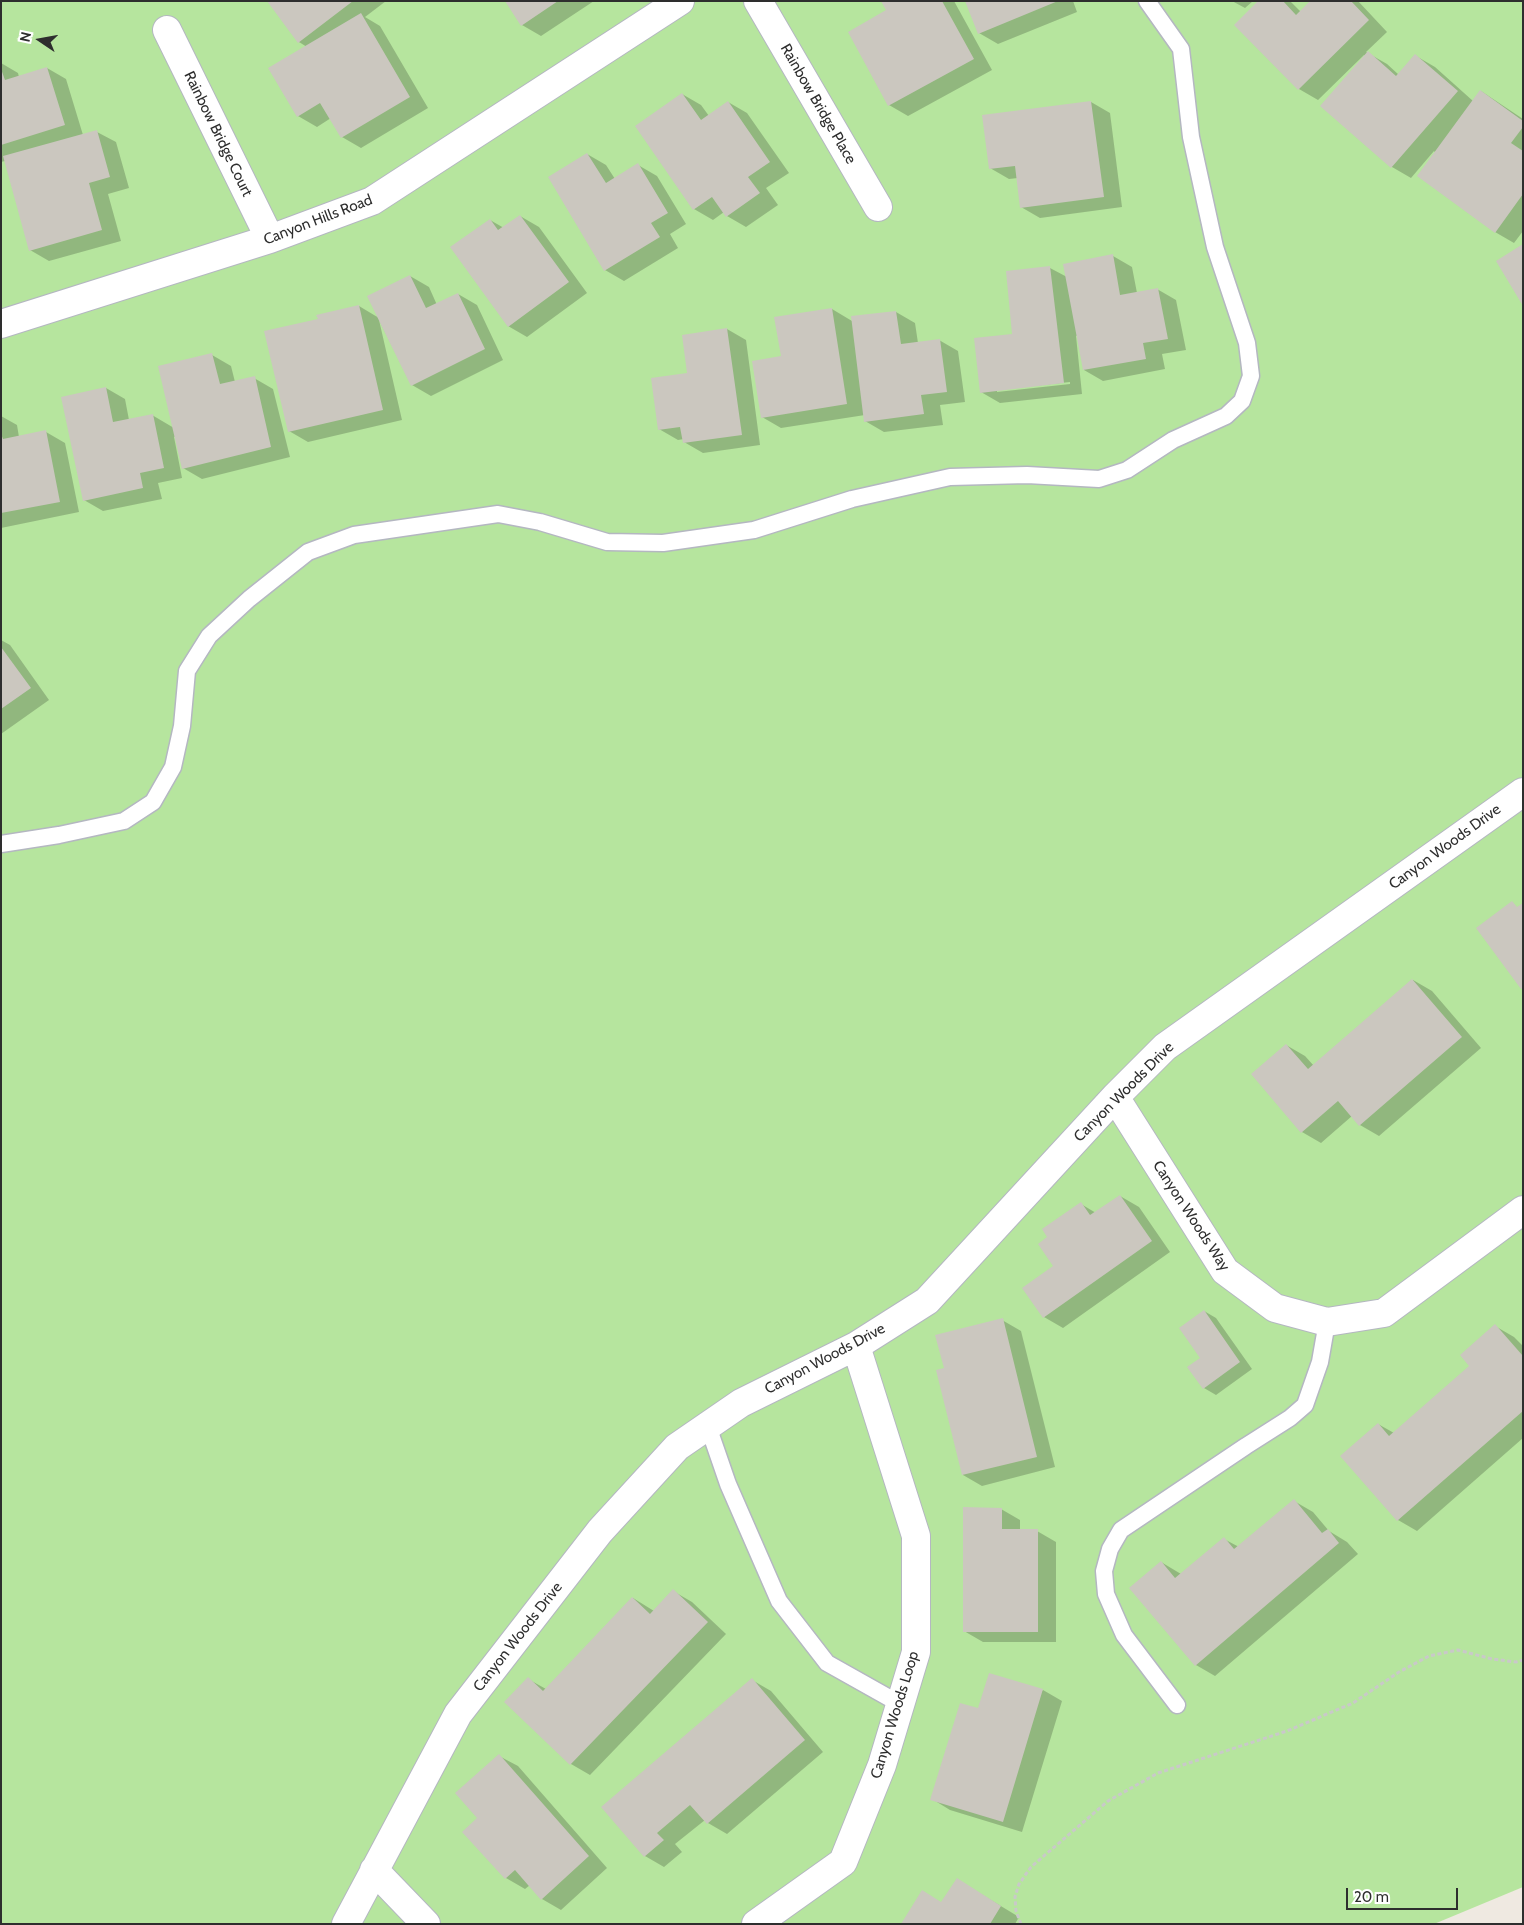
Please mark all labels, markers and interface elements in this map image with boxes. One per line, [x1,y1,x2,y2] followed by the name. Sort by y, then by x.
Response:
[15,15,65,65] north arrow
[15,30,35,44] text: N
[776,41,860,167] street label: Rainbow Bridge Place
[180,68,256,200] street label: Rainbow Bridge Court
[261,191,375,249] street label: Canyon Hills Road
[1386,800,1504,894] street label: Canyon Woods Drive
[1070,1038,1178,1146] street label: Canyon Woods Drive
[1149,1157,1233,1275] street label: Canyon Woods Way
[762,1320,888,1398] street label: Canyon Woods Drive
[470,1579,566,1695] street label: Canyon Woods Drive
[867,1649,923,1781] street label: Canyon Woods Loop
[1349,1878,1462,1910] scale bar
[1354,1888,1389,1906] text: 20 m

